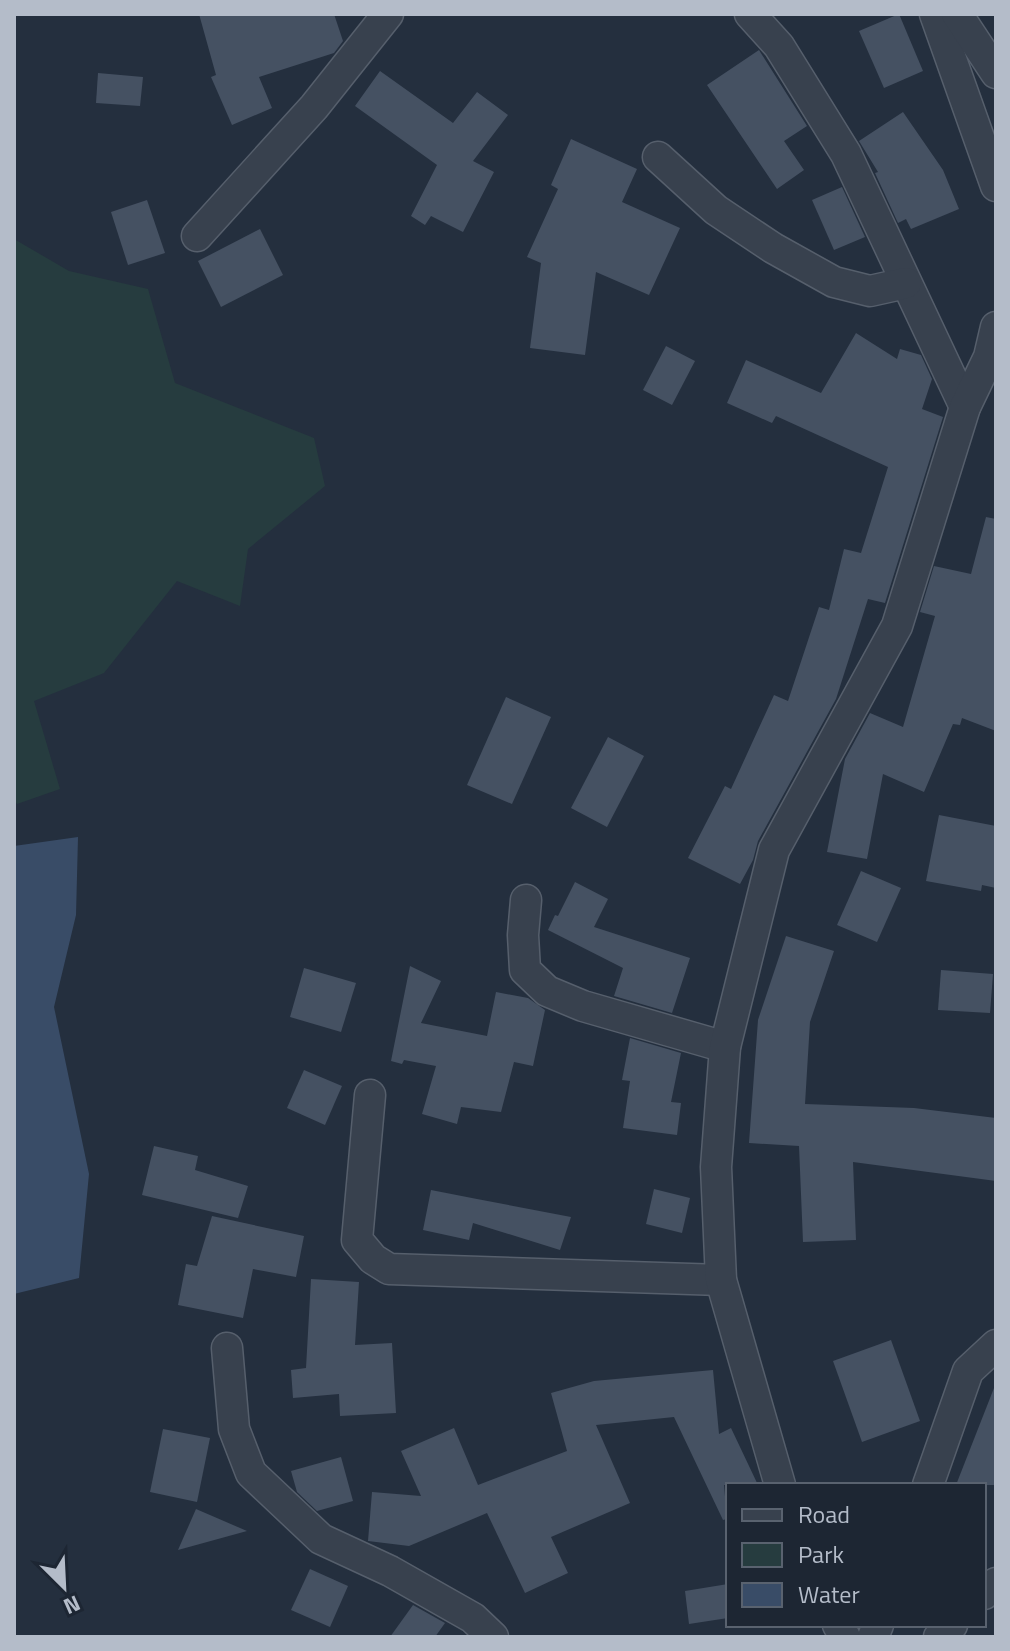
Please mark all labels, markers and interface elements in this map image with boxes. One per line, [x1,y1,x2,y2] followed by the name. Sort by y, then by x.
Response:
[726,1483,986,1627] legend
[798,1496,850,1532] text: Road
[798,1536,844,1572] text: Park
[24,1547,104,1627] north arrow
[798,1576,860,1612] text: Water
[58,1587,86,1624] text: N

